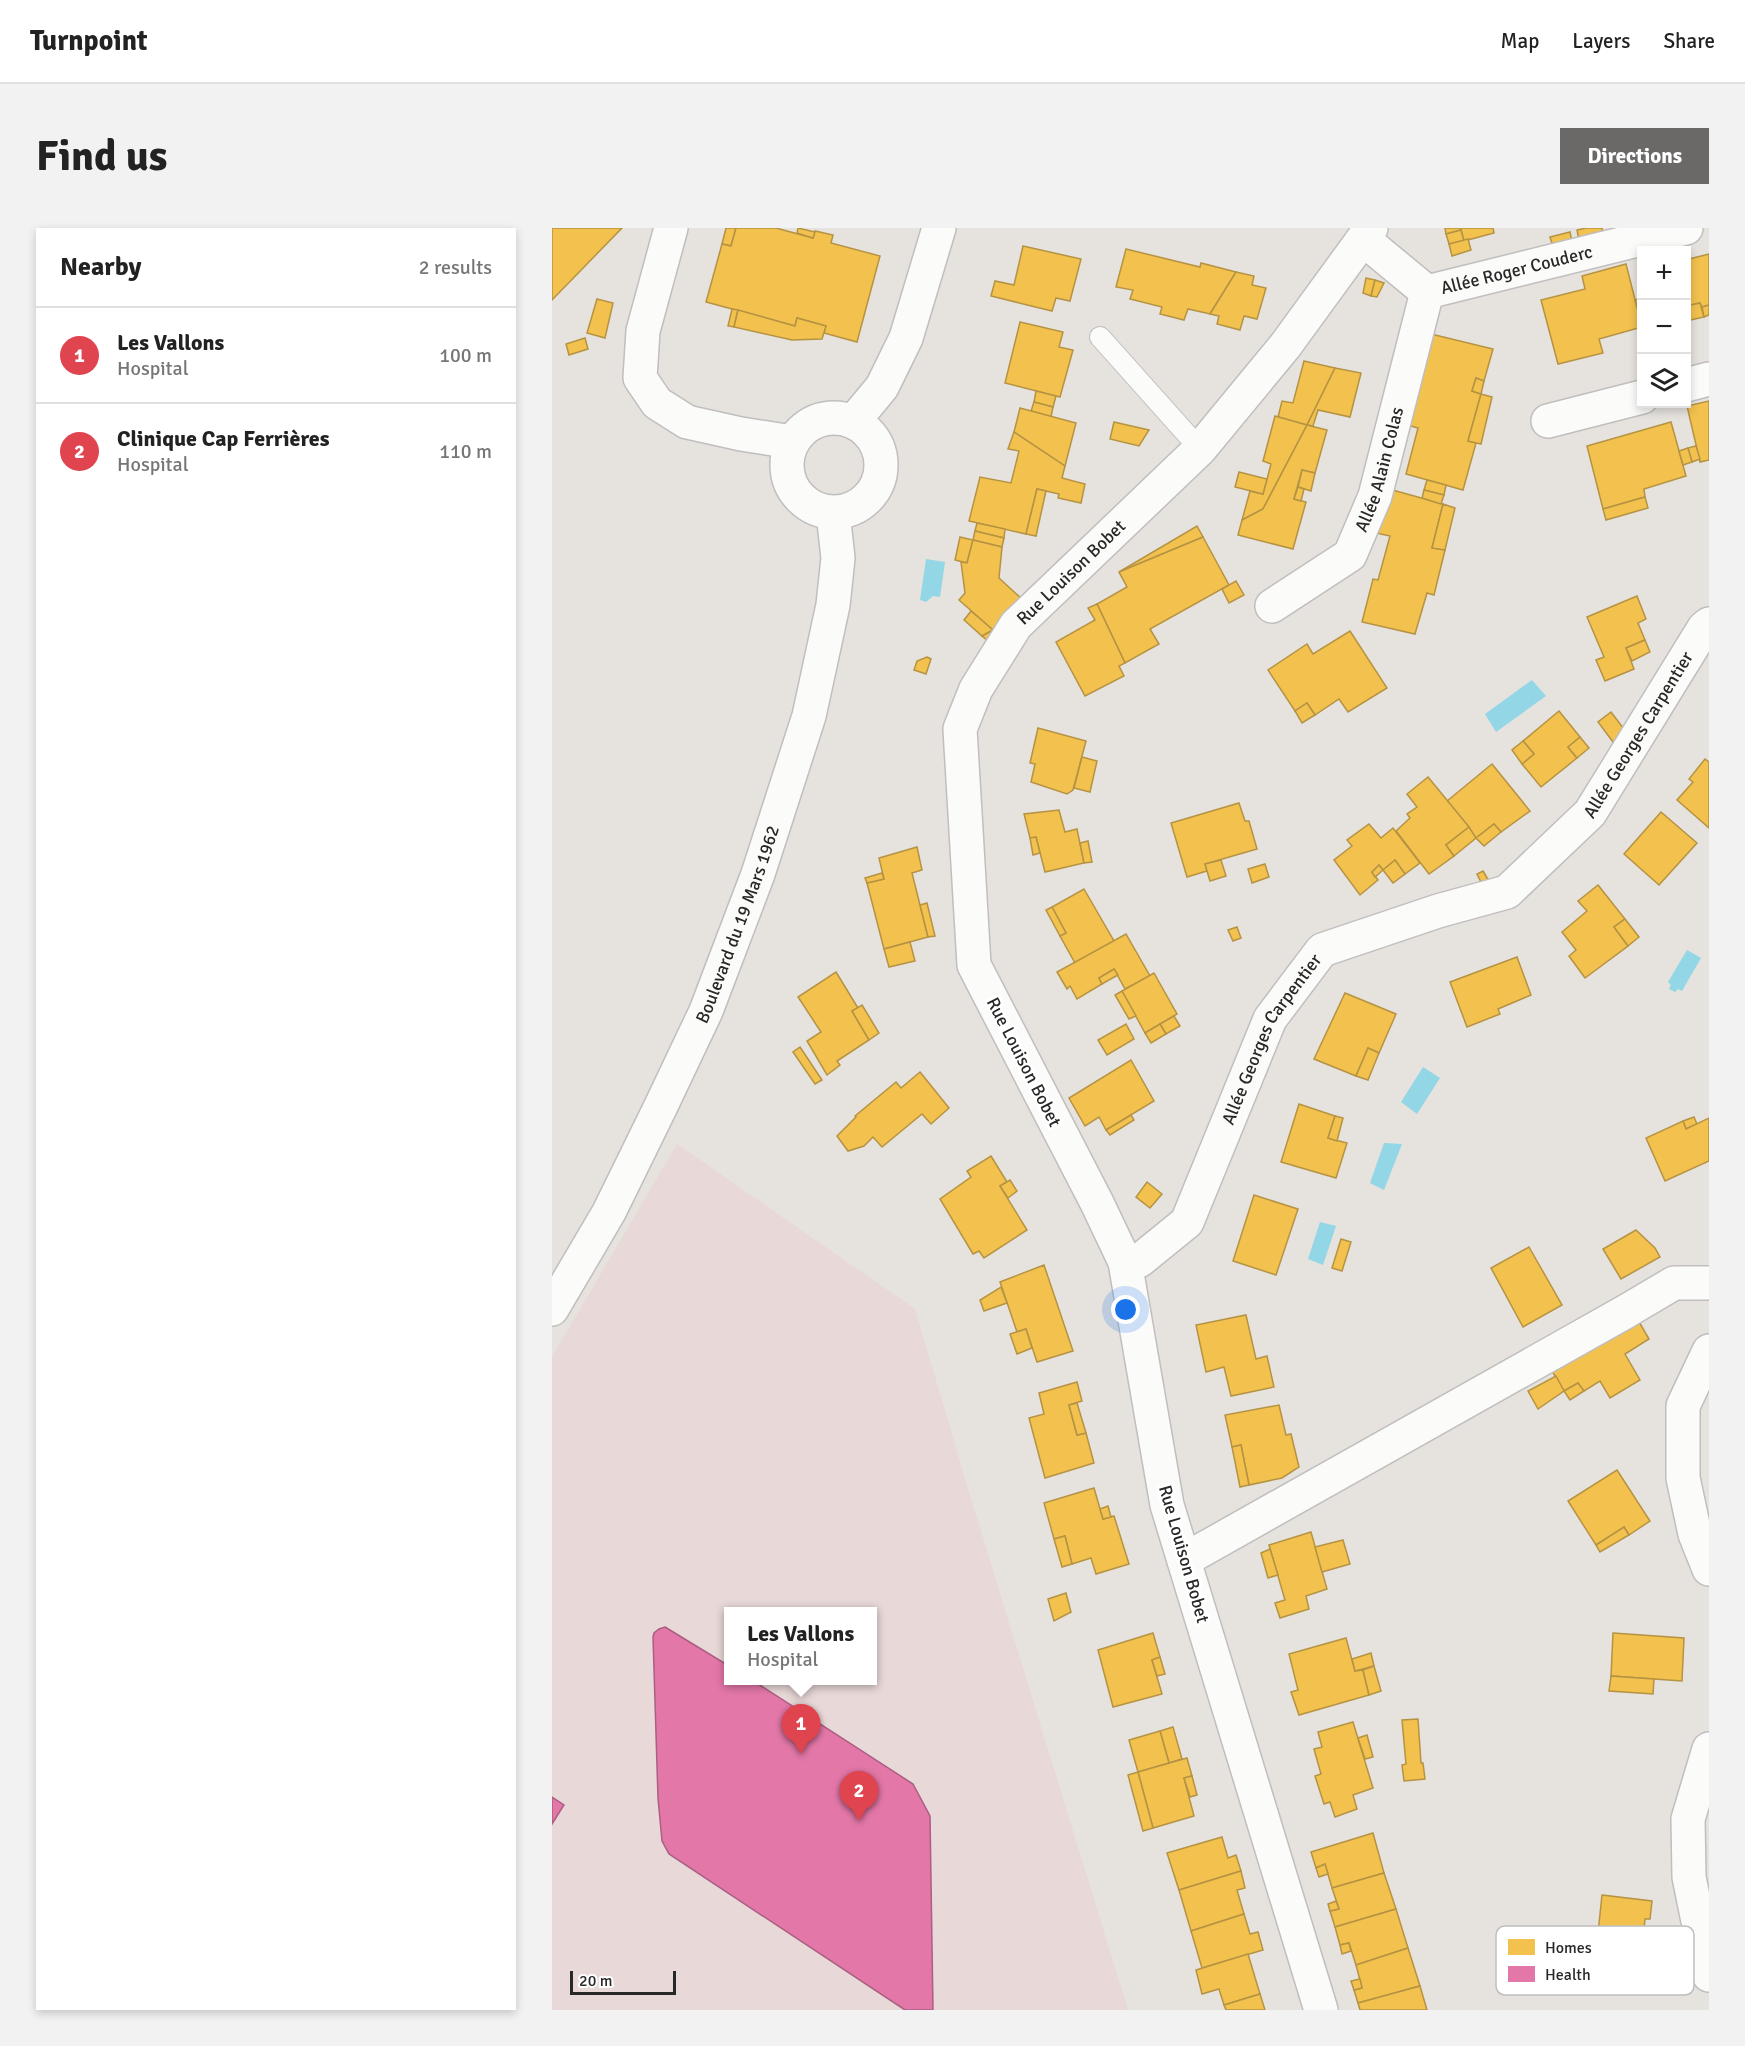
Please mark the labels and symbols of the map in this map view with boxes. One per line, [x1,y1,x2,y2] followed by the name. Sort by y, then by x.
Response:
[1439,241,1595,299] street label: Allée Roger Couderc
[1350,405,1408,535] street label: Allée Alain Colas
[1012,515,1130,629] street label: Rue Louison Bobet
[1579,647,1698,822] street label: Allée Georges Carpentier
[691,823,784,1027] street label: Boulevard du 19 Mars 1962
[1217,949,1326,1128] street label: Allée Georges Carpentier
[982,994,1066,1130] street label: Rue Louison Bobet
[1111,1295,1140,1324] your location
[1154,1483,1214,1625] street label: Rue Louison Bobet
[782,1704,820,1754] pin: 1
[840,1772,878,1821] pin: 2
[1496,1926,1694,1995] legend
[1545,1938,1592,1958] text: Homes
[1545,1965,1591,1985] text: Health
[570,1968,676,1996] scale bar

